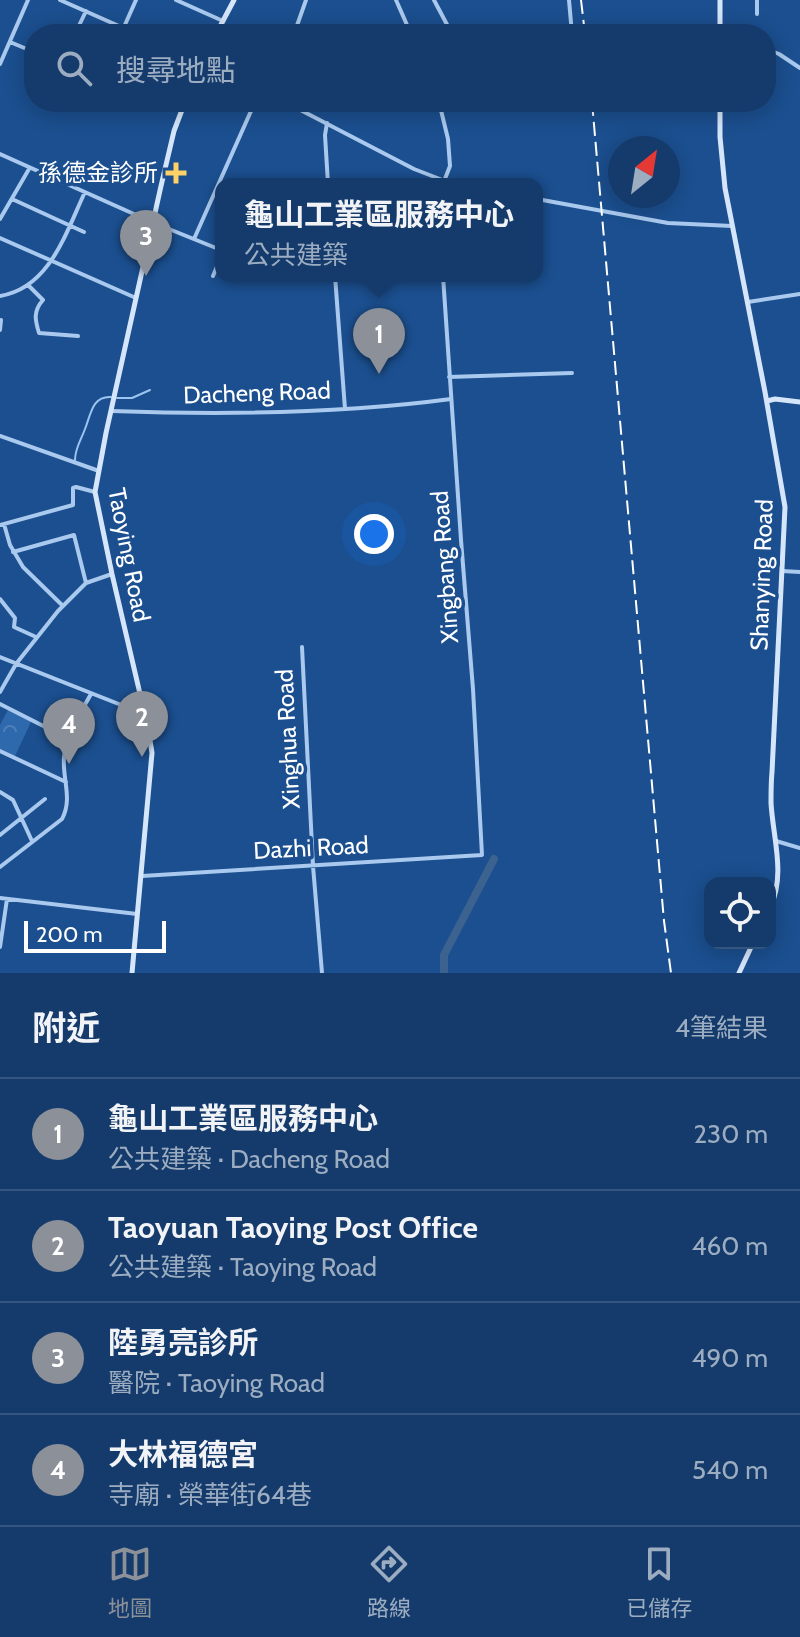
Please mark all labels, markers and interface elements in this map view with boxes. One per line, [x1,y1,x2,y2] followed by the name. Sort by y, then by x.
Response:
[24,24,776,112] search box
[52,46,96,90] icon: search
[116,52,236,89] text: 搜尋地點
[608,136,680,208] north arrow
[38,158,158,187] place label: 孫德金診所
[165,162,187,184] marker: 孫德金診所
[215,178,543,282] popup
[244,196,514,233] text: 龜山工業區服務中心
[120,210,172,276] pin: 3
[244,239,348,271] text: 公共建築
[353,308,405,374] pin: 1
[183,375,331,410] street label: Dacheng Road
[102,485,157,624] street label: Taoying Road
[425,490,464,644] street label: Xingbang Road
[744,499,779,651] street label: Shanying Road
[354,514,394,554] your location
[269,668,306,810] street label: Xinghua Road
[116,691,168,757] pin: 2
[43,698,95,764] pin: 4
[252,830,369,865] street label: Dazhi Road
[704,877,776,949] map controls
[704,877,776,949] button: locate
[24,917,166,953] scale bar
[36,921,102,948] text: 200 m
[32,1007,100,1049] text: 附近
[675,1012,768,1044] text: 4筆結果
[108,1100,378,1137] text: 龜山工業區服務中心
[53,1118,63,1150] text: 1
[694,1118,768,1150] text: 230 m
[108,1143,390,1175] text: 公共建築 · Dacheng Road
[108,1209,478,1246] text: Taoyuan Taoying Post Office
[51,1230,65,1262] text: 2
[691,1230,768,1262] text: 460 m
[108,1251,377,1283] text: 公共建築 · Taoying Road
[108,1324,258,1361] text: 陸勇亮診所
[51,1342,65,1374] text: 3
[691,1342,768,1374] text: 490 m
[108,1367,325,1399] text: 醫院 · Taoying Road
[108,1436,258,1473] text: 大林福德宮
[50,1454,66,1486] text: 4
[692,1454,768,1486] text: 540 m
[108,1479,312,1511] text: 寺廟 · 榮華街64巷
[108,1542,152,1622] tab: 地圖
[367,1542,411,1622] tab: 路線
[626,1542,692,1622] tab: 已儲存

